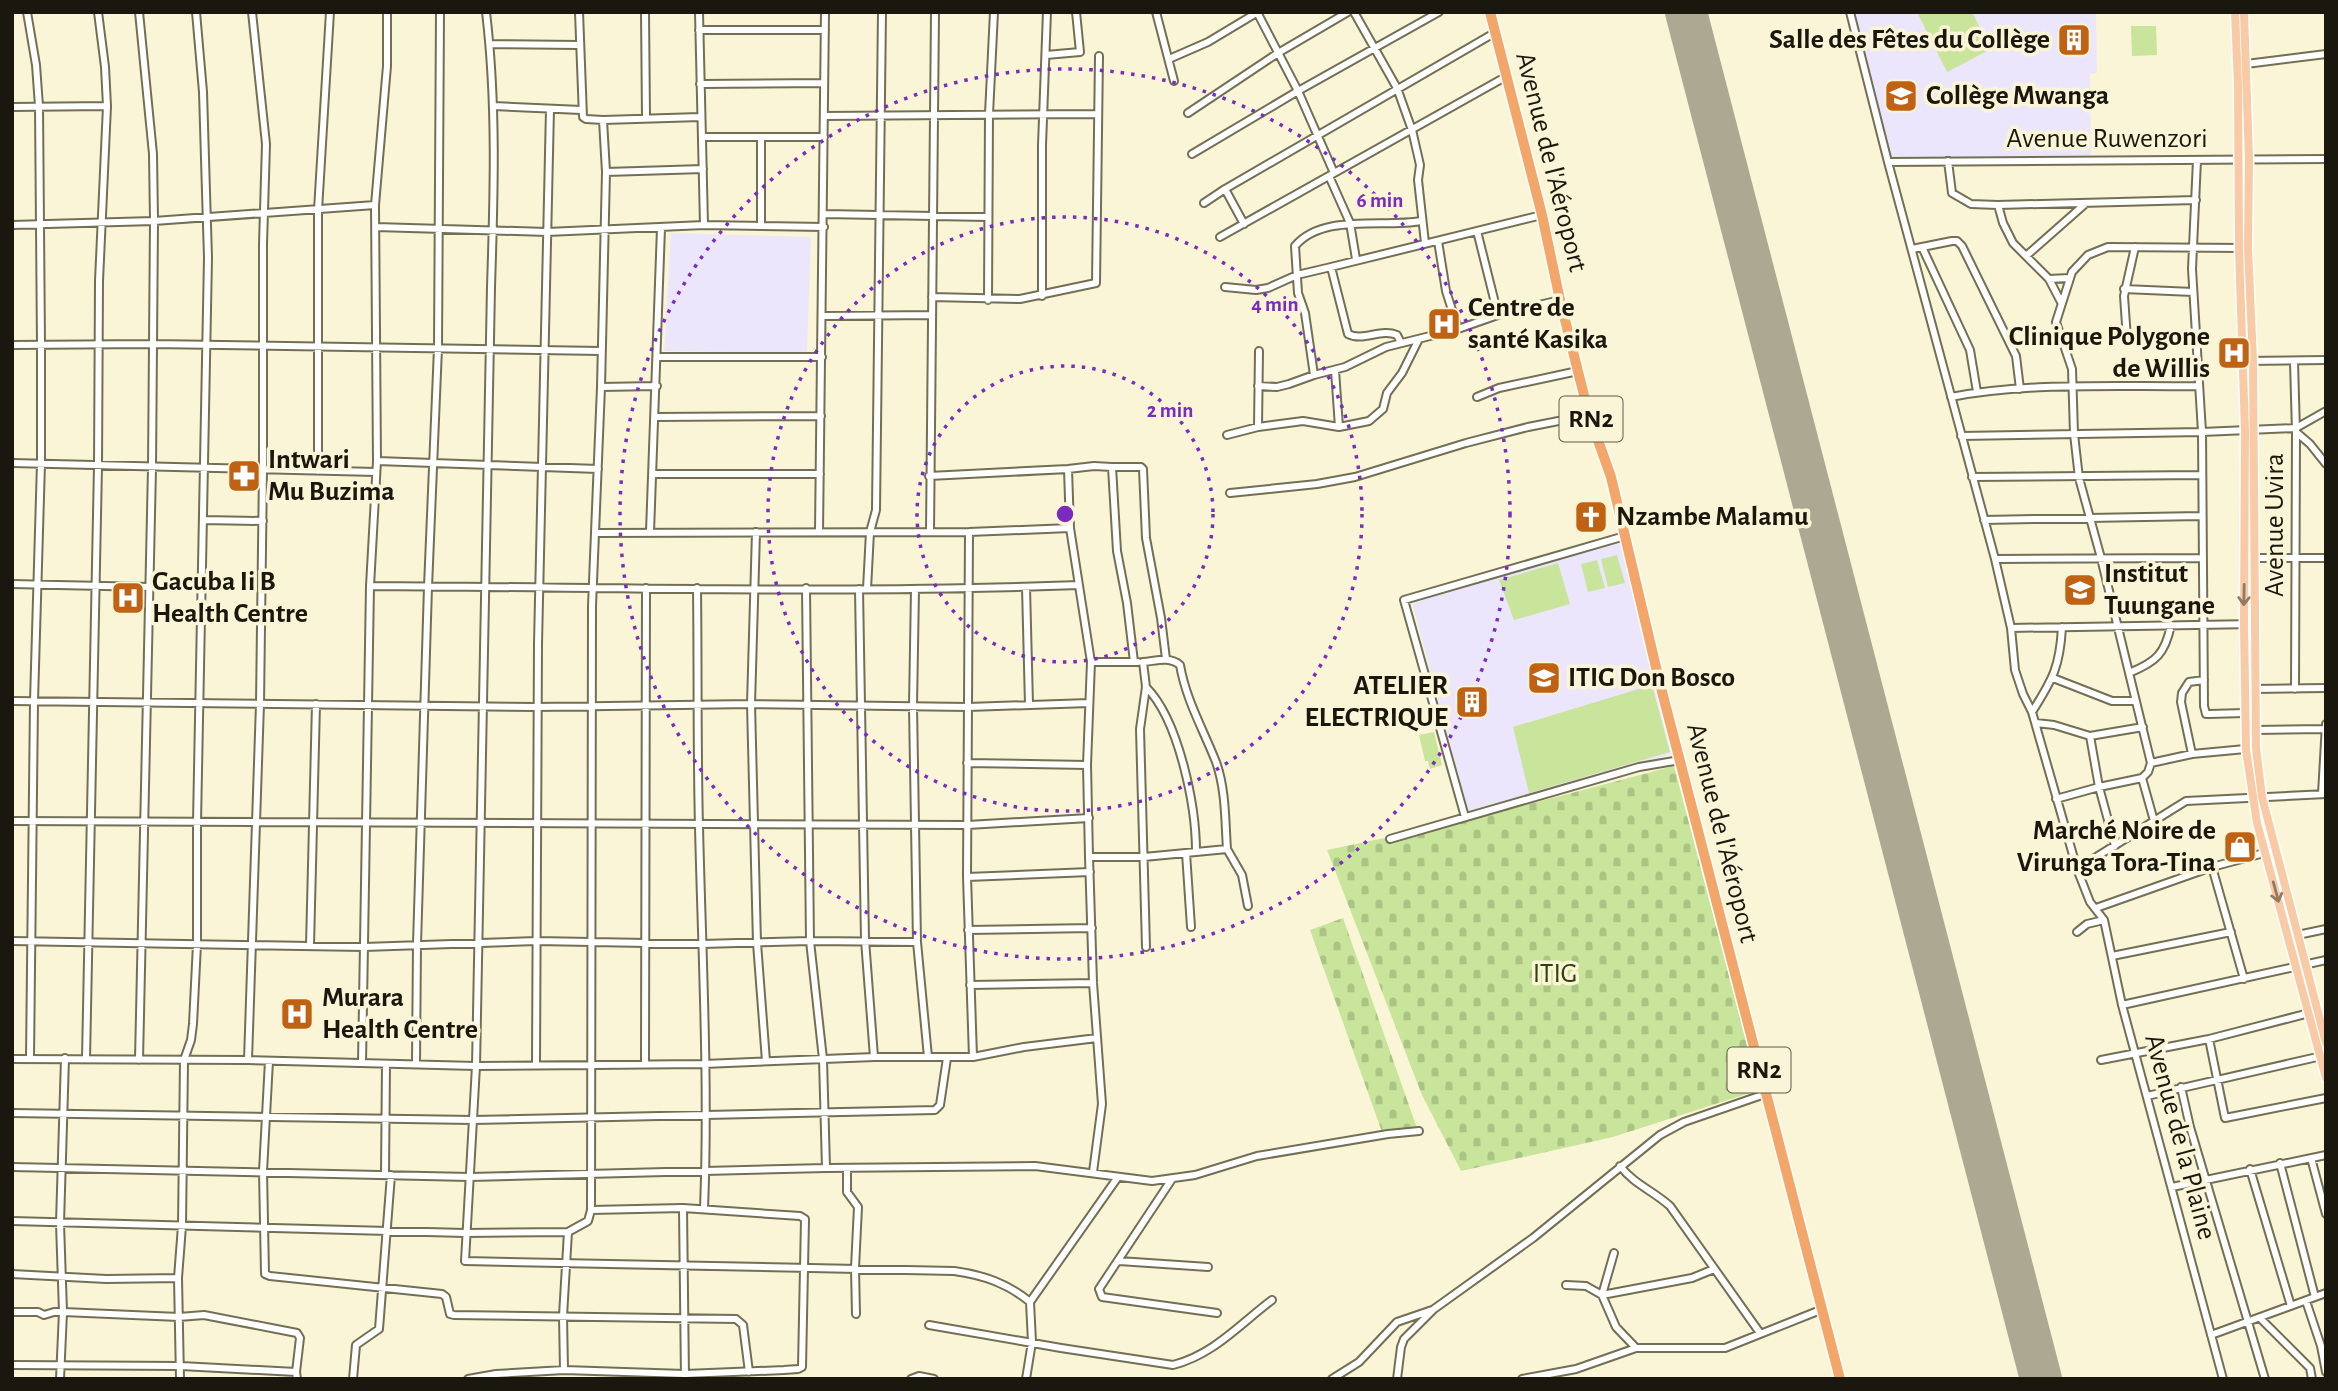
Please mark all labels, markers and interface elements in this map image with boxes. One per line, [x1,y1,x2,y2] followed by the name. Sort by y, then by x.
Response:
[2055,21,2093,59] building icon: Salle des Fêtes du Collège
[1769,26,2050,54] place label: Salle des Fêtes du Collège
[1510,49,1592,275] street label: Avenue de l'Aéroport
[1882,77,1920,115] school or university icon: Collège Mwanga
[1926,82,2109,110] place label: Collège Mwanga
[2006,125,2208,153] street label: Avenue Ruwenzori
[1357,190,1403,211] text: 6 min
[1251,294,1299,315] text: 4 min
[1468,294,1608,354] place label: Centre de santé Kasika
[1425,305,1463,343] hospital icon: Centre de santé Kasika
[2009,323,2210,383] place label: Clinique Polygone de Willis
[2215,334,2253,372] hospital icon: Clinique Polygone de Willis
[1560,396,1622,442] road number: RN2
[1147,400,1193,421] text: 2 min
[268,446,395,506] place label: Intwari Mu Buzima
[2261,453,2289,597] street label: Avenue Uvira
[225,457,263,495] pharmacy icon: Intwari Mu Buzima
[1572,498,1610,536] church icon: Nzambe Malamu
[1053,502,1077,526] centre of rings
[1616,503,1809,531] place label: Nzambe Malamu
[2104,560,2215,620] place label: Institut Tuungane
[152,568,308,628] place label: Gacuba Ii B Health Centre
[2061,571,2099,609] school or university icon: Institut Tuungane
[109,579,147,617] hospital icon: Gacuba Ii B Health Centre
[2237,583,2251,606] one-way arrow
[1525,659,1563,697] school or university icon: ITIG Don Bosco
[1568,664,1735,692] place label: ITIG Don Bosco
[1304,672,1448,732] place label: ATELIER ELECTRIQUE
[1453,683,1491,721] building icon: ATELIER ELECTRIQUE
[1681,720,1763,946] street label: Avenue de l'Aéroport
[2017,817,2216,877] place label: Marché Noire de Virunga Tora-Tina
[2221,828,2259,866] shop icon: Marché Noire de Virunga Tora-Tina
[2271,881,2284,903] one-way arrow
[1533,960,1577,988] park label: ITIG
[322,984,478,1044] place label: Murara Health Centre
[278,995,316,1033] hospital icon: Murara Health Centre
[2139,1031,2221,1243] street label: Avenue de la Plaine
[1728,1048,1790,1092] road number: RN2

